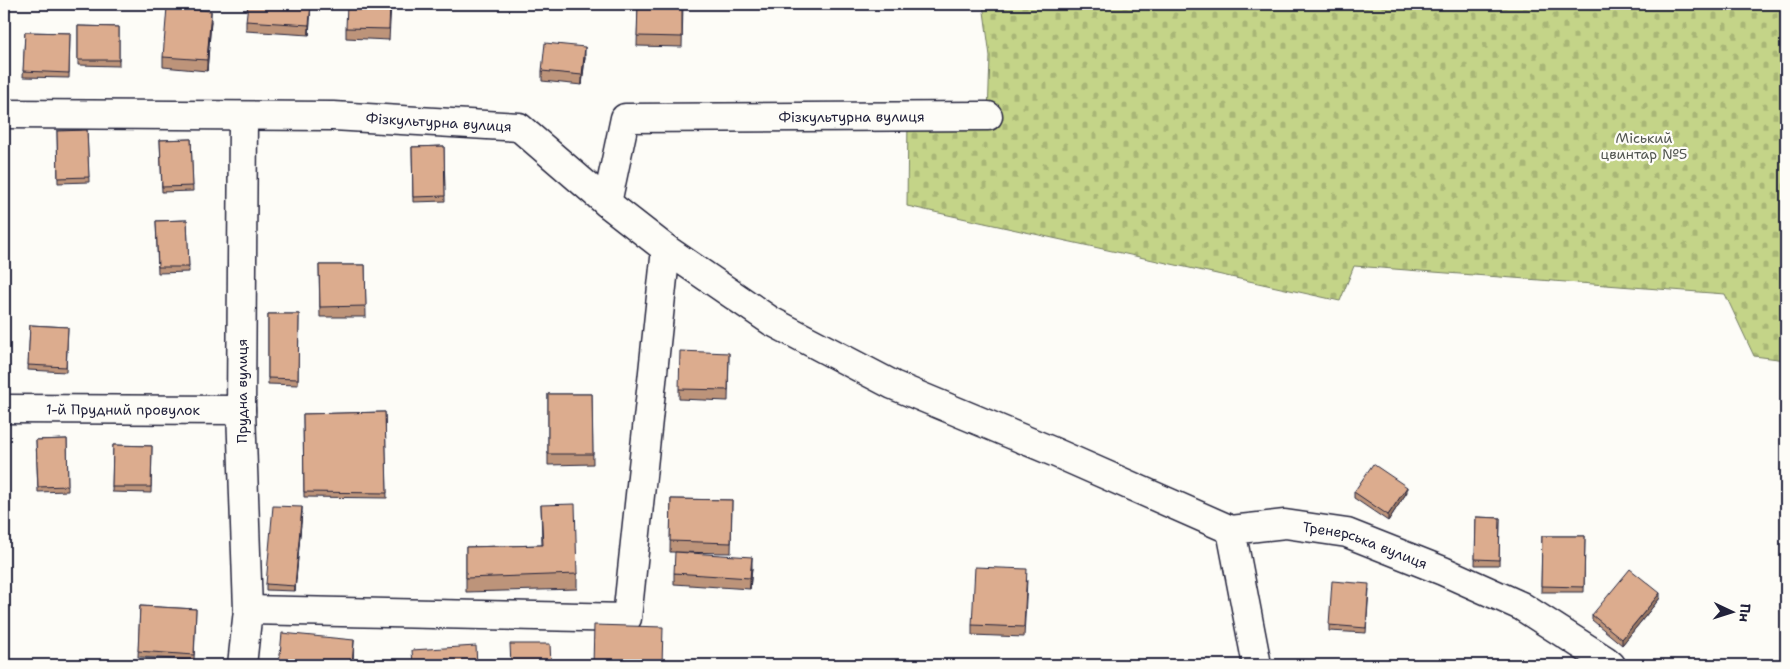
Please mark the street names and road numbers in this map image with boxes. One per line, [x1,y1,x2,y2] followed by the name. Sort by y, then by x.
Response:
[778,107,925,126] street label: Фізкультурна вулиця
[365,109,512,136] street label: Фізкультурна вулиця
[233,339,251,443] street label: Прудна вулиця
[46,400,201,419] street label: 1-й Прудний провулок
[1301,518,1430,573] street label: Тренерська вулиця

